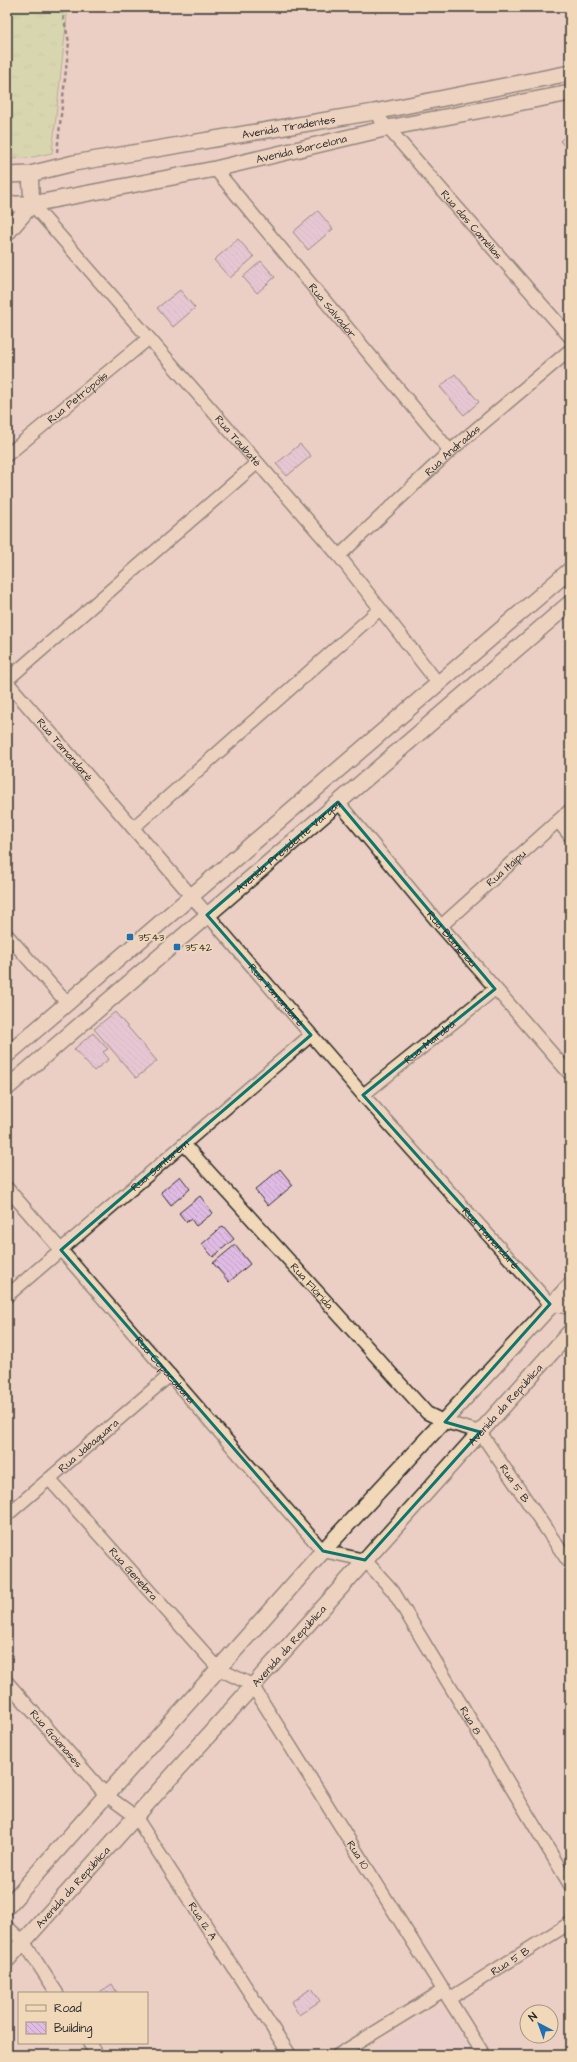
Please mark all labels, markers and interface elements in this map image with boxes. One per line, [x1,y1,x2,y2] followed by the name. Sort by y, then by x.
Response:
[241,112,337,142] street label: Avenida Tiradentes
[254,131,349,167] street label: Avenida Barcelona
[437,187,506,263] street label: Rua das Camélias
[305,280,360,341] street label: Rua Salvador
[44,368,111,427] street label: Rua Petrópolis
[211,412,265,470] street label: Rua Taubaté
[421,421,484,479] street label: Rua Andradas
[33,715,96,785] street label: Rua Tamandaré
[232,796,345,896] street label: Avenida Presidente Vargas
[483,846,529,890] street label: Rua Itaipu
[423,908,481,971] street label: Rua Blumenau
[138,930,165,945] place label: 3543
[125,932,135,942] marker: 3543
[185,940,213,955] place label: 3542
[172,942,182,952] marker: 3542
[245,960,308,1030] street label: Rua Tamandaré
[401,1017,459,1067] street label: Rua Marabá
[128,1136,192,1195] street label: Rua Santarém
[459,1204,522,1273] street label: Rua Tamandaré
[287,1260,337,1313] street label: Rua Flórida
[131,1333,199,1407] street label: Rua Copacabana
[465,1361,546,1449] street label: Avenida da República
[55,1415,122,1476] street label: Rua Jabaguara
[496,1461,533,1506] street label: Rua 5 B
[106,1544,161,1604] street label: Rua Genebra
[248,1602,330,1690] street label: Avenida da República
[456,1704,485,1738] street label: Rua 8
[26,1706,86,1771] street label: Rua Goianases
[343,1838,373,1873] street label: Rua 10
[32,1843,114,1931] street label: Avenida da República
[185,1899,220,1943] street label: Rua 12 A
[488,1943,533,1979] street label: Rua 5 B
[18,1992,148,2044] legend
[54,2000,82,2017] text: Road
[519,2004,559,2044] north arrow
[525,2009,540,2025] text: N
[54,2020,92,2038] text: Building

